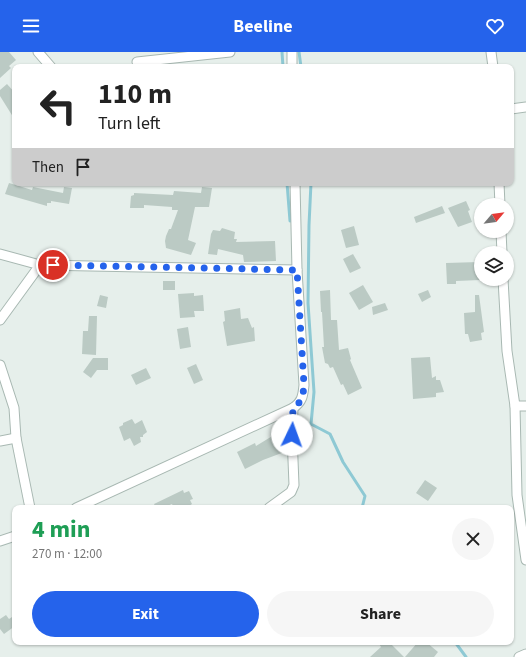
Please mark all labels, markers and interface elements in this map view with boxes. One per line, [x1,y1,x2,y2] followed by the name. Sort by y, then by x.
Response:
[233,14,293,39] text: Beeline
[20,15,42,37] icon: menu
[484,15,506,37] icon: heart
[98,74,172,114] text: 110 m
[32,80,84,132] icon: left
[98,111,160,136] text: Turn left
[72,156,94,178] icon: arrive
[32,157,64,178] text: Then
[474,198,514,238] north arrow
[474,198,514,286] map controls
[474,246,514,286] button: layers
[36,248,70,282] pin
[42,254,64,276] icon: arrive
[271,414,313,456] position arrow
[32,512,90,547] text: 4 min
[452,518,494,560] button: close
[32,545,102,563] text: 270 m · 12:00
[32,591,259,637] button: Exit
[267,591,494,637] button: Share

